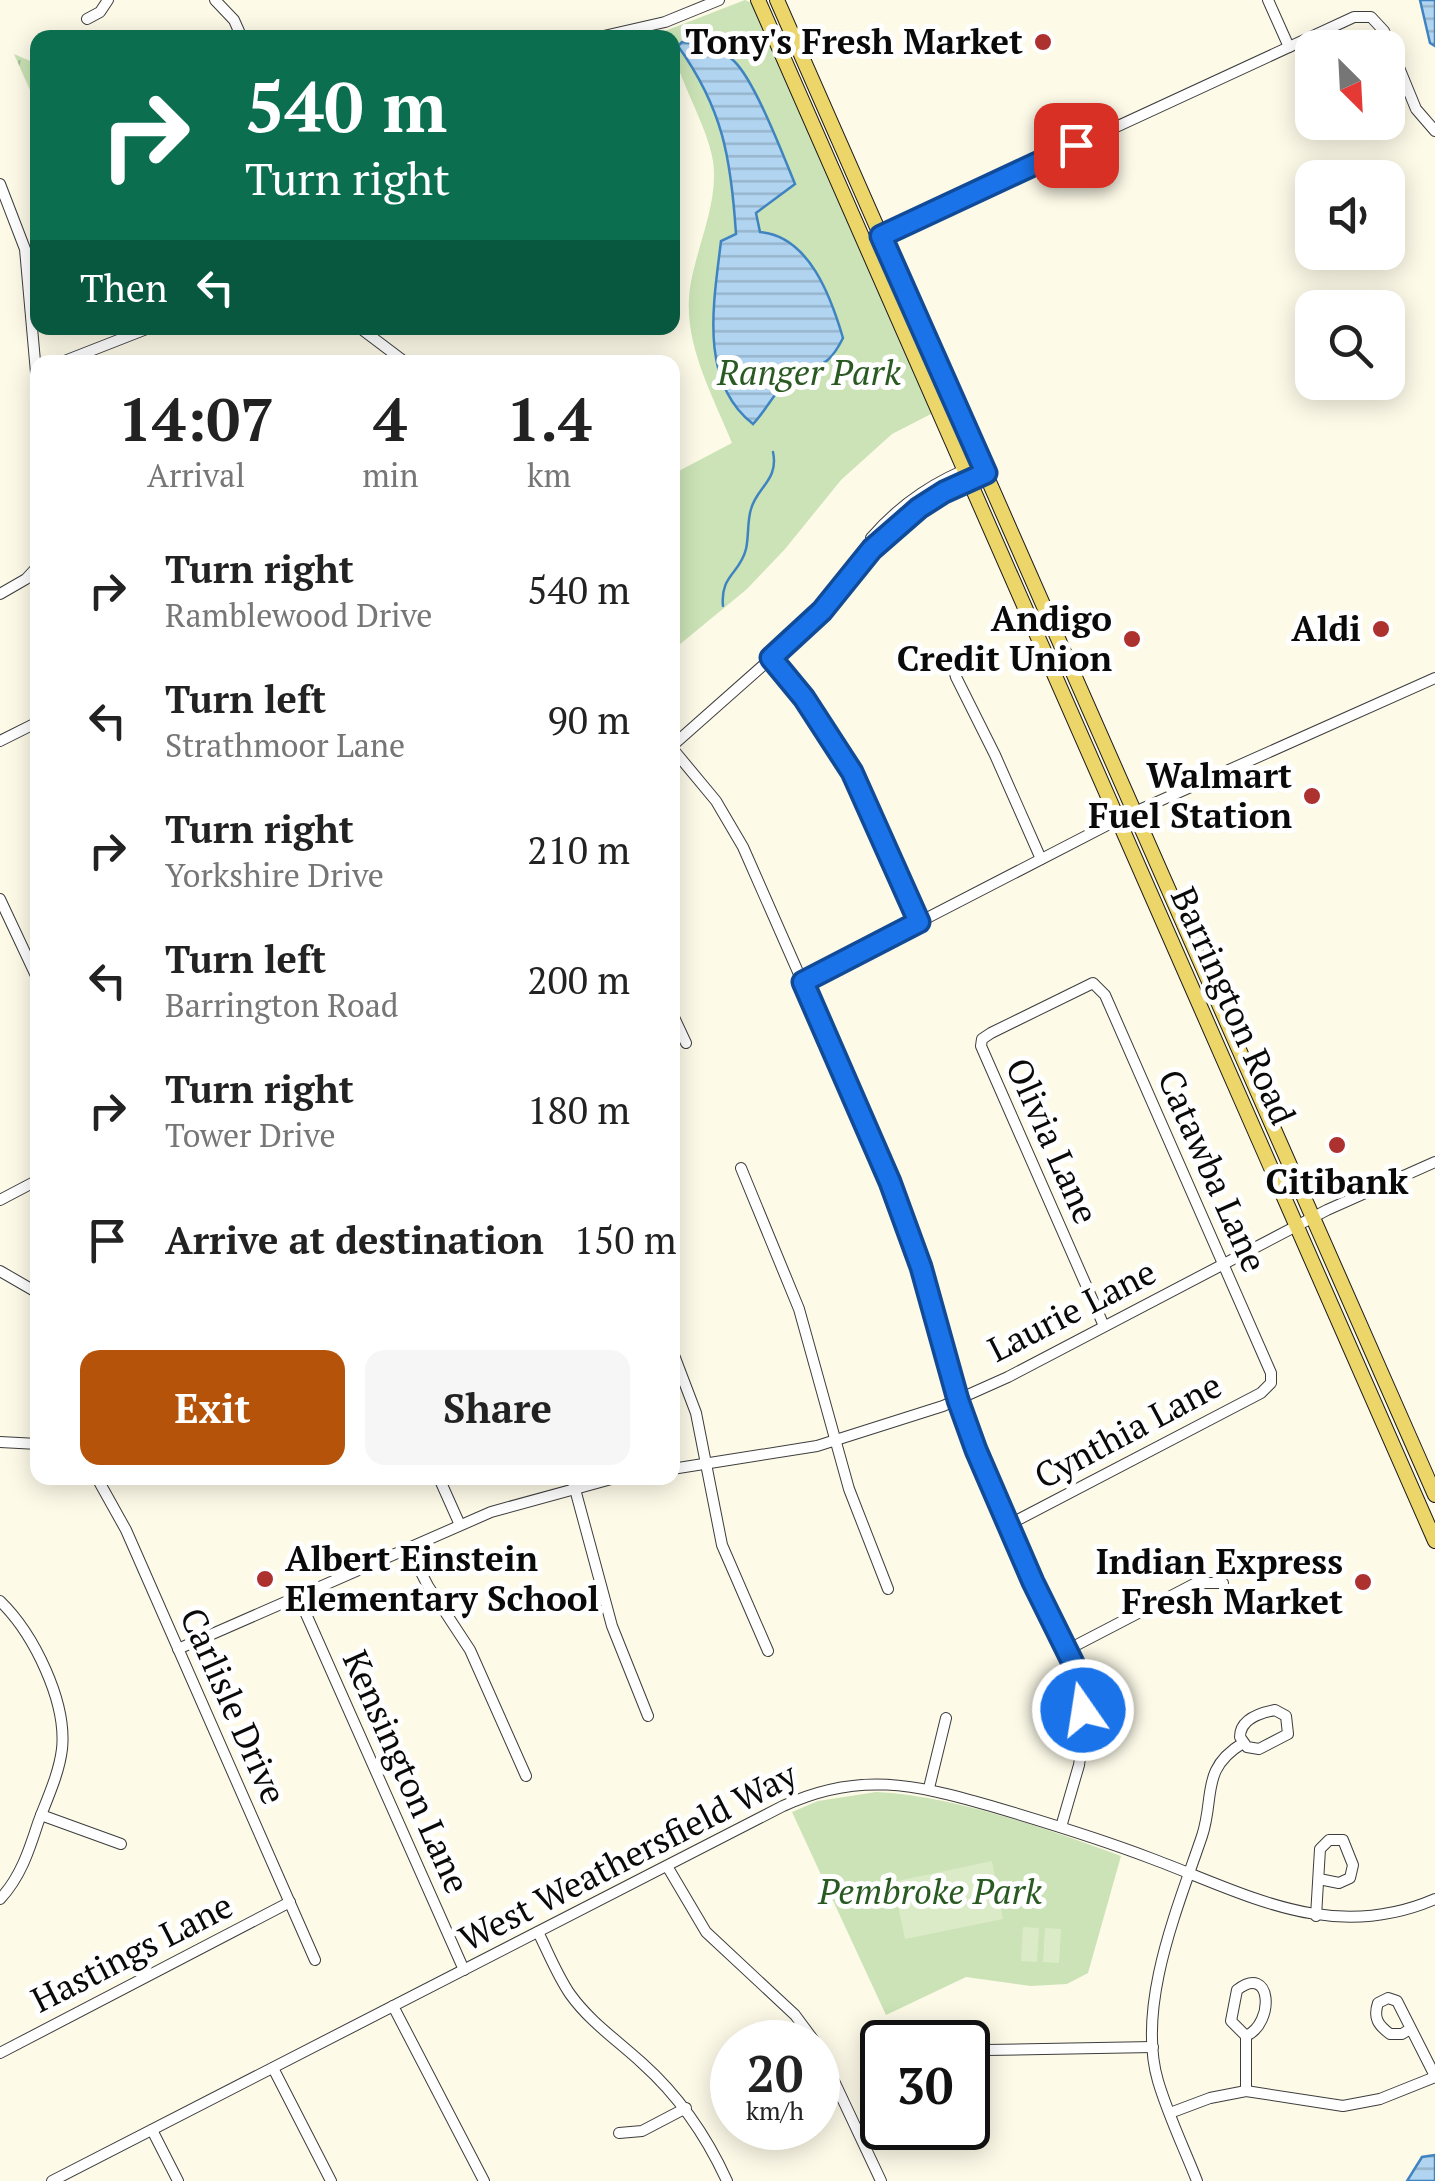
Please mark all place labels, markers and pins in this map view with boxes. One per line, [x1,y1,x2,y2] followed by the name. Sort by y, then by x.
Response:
[685,18,1023,64] place label: Tony's Fresh Market
[1032,31,1054,53] marker: Tony's Fresh Market
[1034,103,1119,188] pin
[897,595,1112,681] place label: Andigo Credit Union
[1291,605,1361,651] place label: Aldi
[1370,618,1392,640] marker: Aldi
[1121,628,1143,650] marker: Andigo Credit Union
[1088,752,1292,838] place label: Walmart Fuel Station
[1301,785,1323,807] marker: Walmart Fuel Station
[1326,1134,1348,1156] marker: Citibank
[1265,1158,1409,1204] place label: Citibank
[285,1535,599,1621] place label: Albert Einstein Elementary School
[1096,1538,1343,1624] place label: Indian Express Fresh Market
[254,1568,276,1590] marker: Albert Einstein Elementary School
[1352,1571,1374,1593] marker: Indian Express Fresh Market

